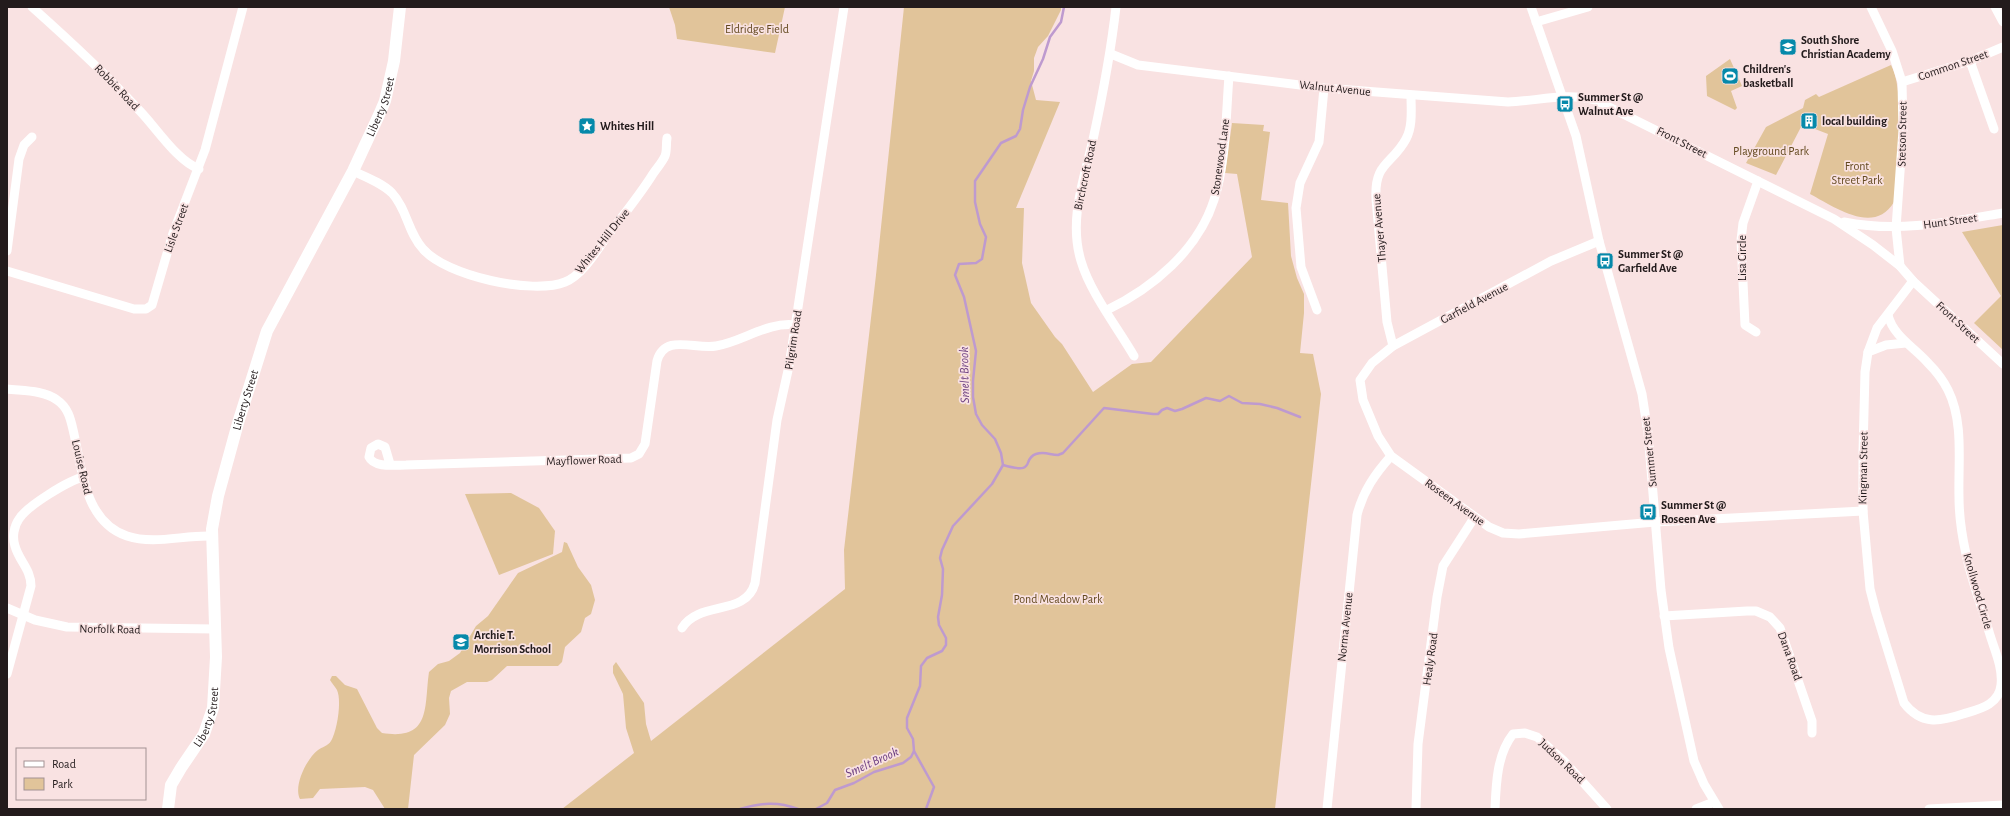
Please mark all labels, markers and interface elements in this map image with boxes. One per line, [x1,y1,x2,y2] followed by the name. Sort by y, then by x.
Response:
[725,23,789,35] park label: Eldridge Field
[1801,34,1891,61] place label: South Shore Christian Academy
[1778,37,1798,57] school or university icon: South Shore Christian Academy
[1917,47,1990,83] street label: Common Street
[92,62,142,112] street label: Robbie Road
[1743,63,1793,89] place label: Children's basketball
[1720,66,1740,86] sports icon: Children's basketball
[364,76,396,138] street label: Liberty Street
[1299,78,1371,98] street label: Walnut Avenue
[1578,91,1643,117] place label: Summer St @ Walnut Ave
[1555,94,1575,114] bus stop icon: Summer St @ Walnut Ave
[1895,101,1909,167] street label: Stetson Street
[1799,111,1819,131] building icon: local building
[1822,115,1888,127] place label: local building
[577,116,597,136] place icon: Whites Hill
[1209,118,1231,196] street label: Stonewood Lane
[600,120,654,132] place label: Whites Hill
[1655,124,1709,160] street label: Front Street
[1072,139,1098,211] street label: Birchcroft Road
[1733,145,1810,158] park label: Playground Park
[1832,160,1883,186] park label: Front Street Park
[1370,193,1389,263] street label: Thayer Avenue
[162,202,190,254] street label: Lisle Street
[572,206,632,276] street label: Whites Hill Drive
[1922,211,1978,231] street label: Hunt Street
[1736,235,1748,281] street label: Lisa Circle
[1618,248,1683,274] place label: Summer St @ Garfield Ave
[1595,251,1615,271] bus stop icon: Summer St @ Garfield Ave
[1438,280,1510,326] street label: Garfield Avenue
[1934,299,1982,345] street label: Front Street
[782,309,804,371] street label: Pilgrim Road
[958,346,972,404] water label: Smelt Brook
[230,368,260,432] street label: Liberty Street
[1639,416,1659,488] street label: Summer Street
[1856,431,1870,505] street label: Kingman Street
[70,439,94,495] street label: Louise Road
[546,453,622,468] street label: Mayflower Road
[1423,476,1487,528] street label: Roseen Avenue
[1661,499,1726,525] place label: Summer St @ Roseen Ave
[1638,502,1658,522] bus stop icon: Summer St @ Roseen Ave
[1961,552,1995,630] street label: Knollwood Circle
[1335,592,1355,662] street label: Norma Avenue
[1014,593,1103,605] park label: Pond Meadow Park
[79,622,141,636] street label: Norfolk Road
[474,629,551,655] place label: Archie T. Morrison School
[1776,630,1804,682] street label: Dana Road
[451,632,471,652] school or university icon: Archie T. Morrison School
[1420,632,1441,686] street label: Healy Road
[191,687,220,749] street label: Liberty Street
[1537,736,1587,786] street label: Judson Road
[843,746,901,780] water label: Smelt Brook
[16,748,146,800] legend
[52,758,76,770] text: Road
[52,778,73,790] text: Park

